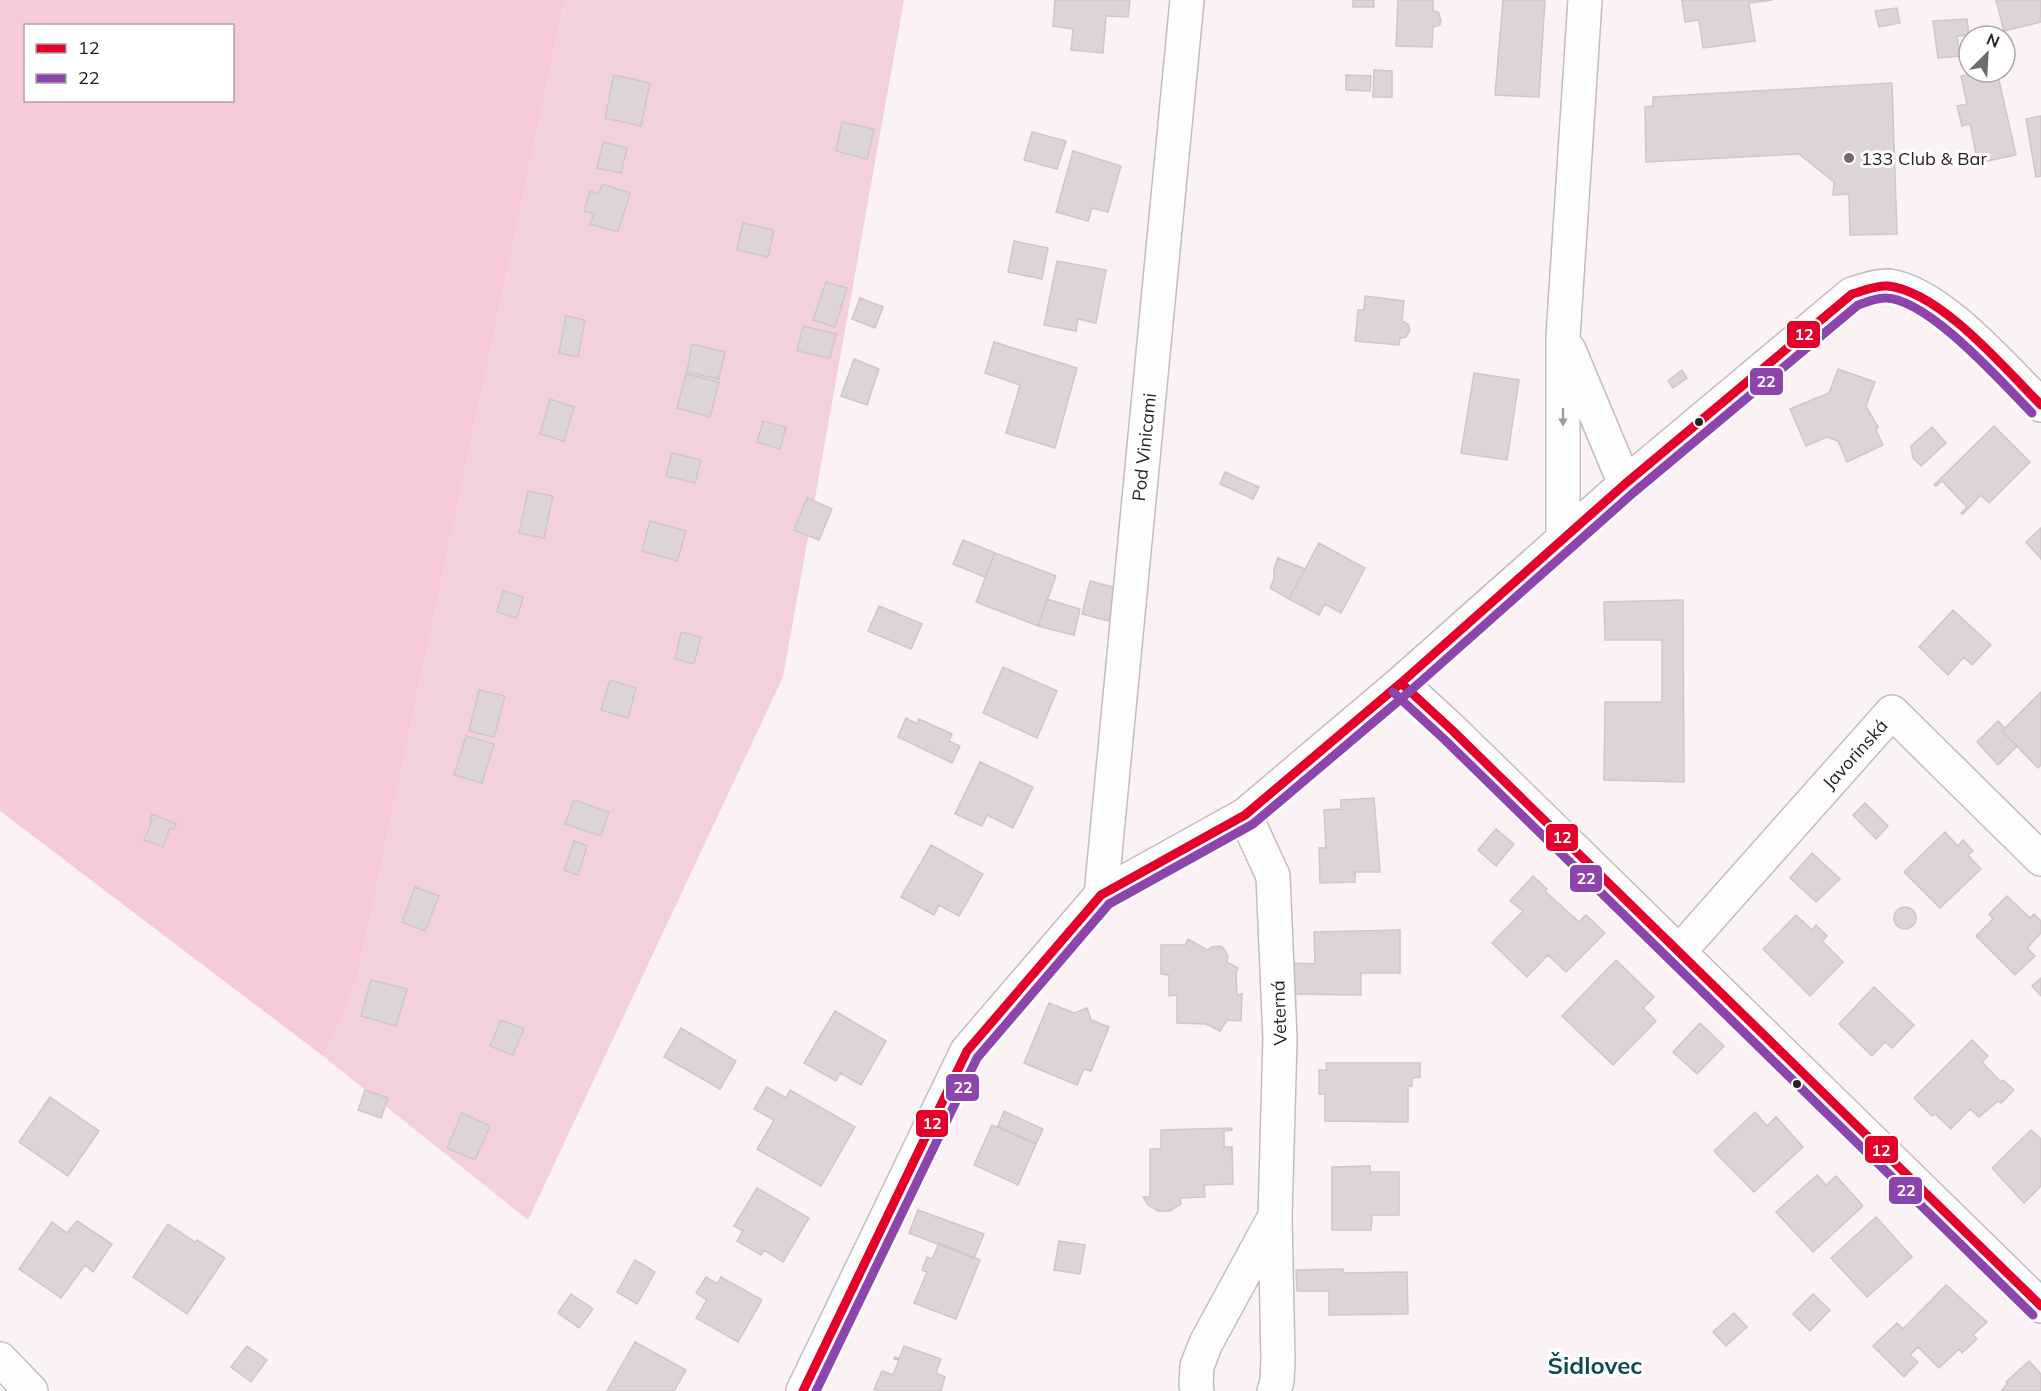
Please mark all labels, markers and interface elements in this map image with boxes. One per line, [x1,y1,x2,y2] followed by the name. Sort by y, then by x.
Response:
[24,24,234,102] legend
[1957,24,2017,84] north arrow
[1984,29,2003,52] text: N
[78,36,100,59] text: 12
[78,66,100,89] text: 22
[1861,147,1987,170] place label: 133 Club & Bar
[1842,151,1856,165] marker: 133 Club & Bar
[1786,320,1821,349] line badge: 12
[1794,324,1814,344] text: 12
[1749,367,1784,396] line badge: 22
[1756,371,1776,391] text: 22
[1127,392,1161,502] street label: Pod Vinicami
[1558,407,1568,426] one-way arrow
[1693,416,1705,428] unlabelled marker
[1817,714,1893,794] street label: Javorinská
[1545,823,1579,852] line badge: 12
[1552,827,1572,847] text: 12
[1569,864,1603,893] line badge: 22
[1576,868,1596,888] text: 22
[1266,980,1292,1046] street label: Veterná
[945,1073,980,1102] line badge: 22
[953,1077,973,1097] text: 22
[1791,1078,1803,1090] unlabelled marker
[915,1109,949,1138] line badge: 12
[922,1113,942,1133] text: 12
[1864,1135,1899,1164] line badge: 12
[1871,1140,1891,1160] text: 12
[1888,1176,1923,1205] line badge: 22
[1896,1180,1916,1200] text: 22
[1548,1350,1642,1380] district label: Šidlovec

